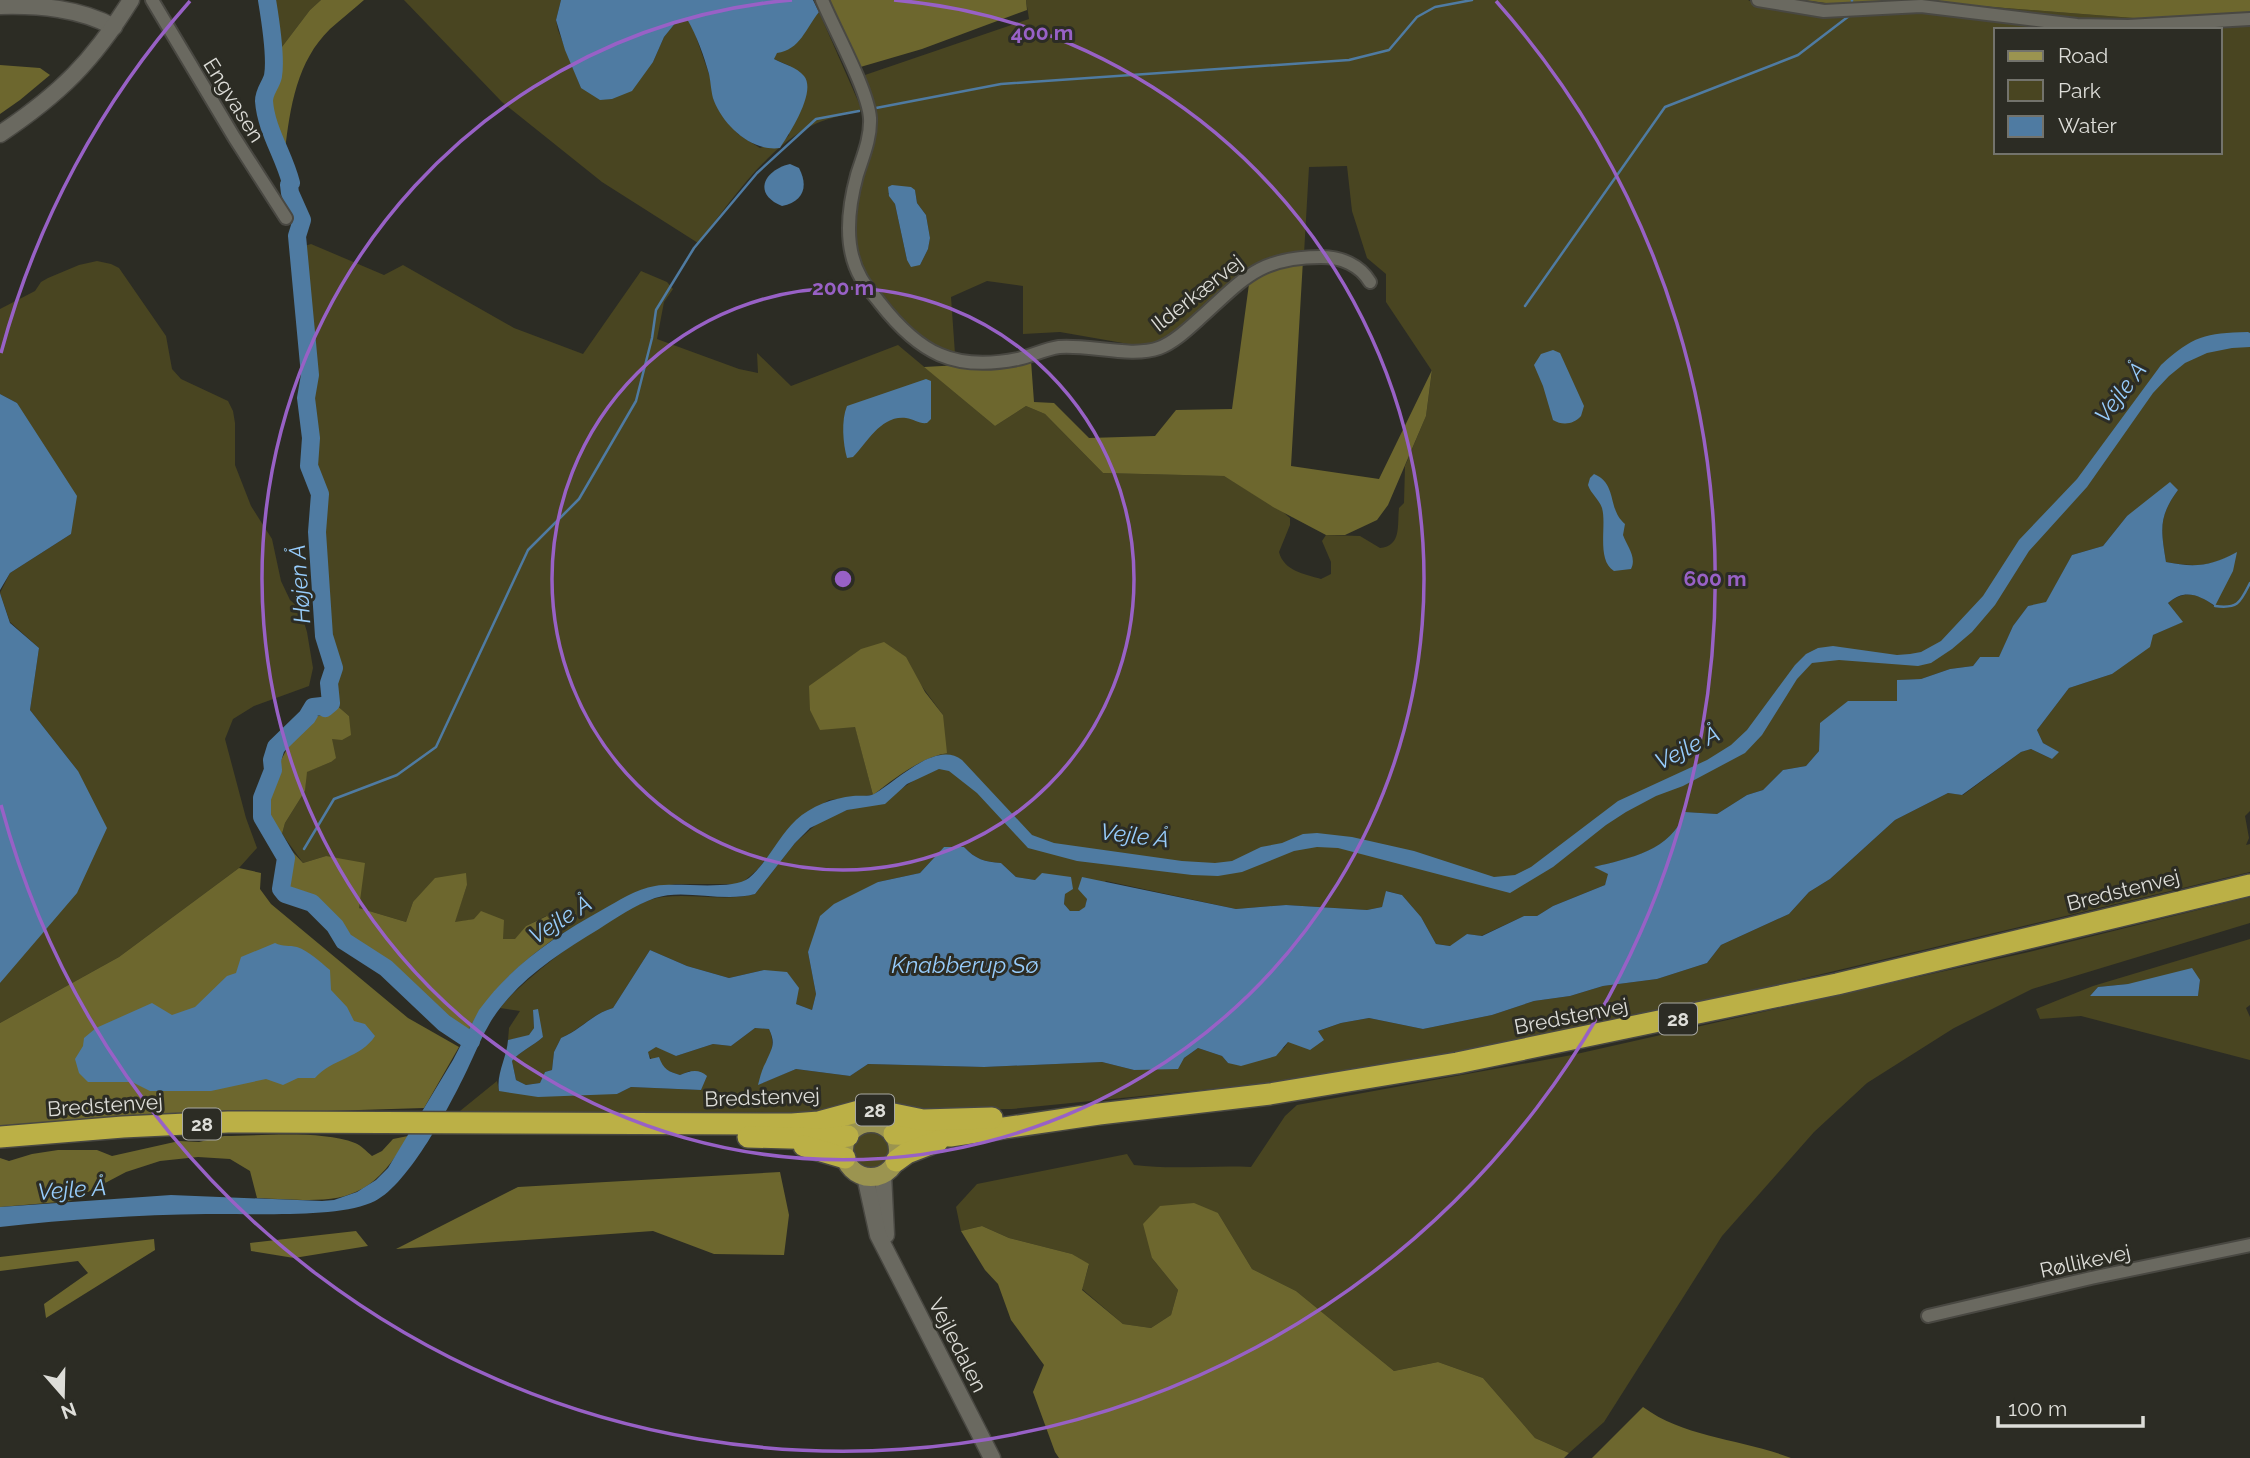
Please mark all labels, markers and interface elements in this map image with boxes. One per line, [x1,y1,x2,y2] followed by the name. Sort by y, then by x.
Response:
[1011,20,1073,45] text: 400 m
[1994,28,2222,154] legend
[2058,43,2108,68] text: Road
[198,53,270,147] street label: Engvasen
[2058,78,2101,103] text: Park
[2058,113,2117,138] text: Water
[1146,249,1248,337] street label: Ilderkærvej
[812,275,874,300] text: 200 m
[2088,356,2152,428] water label: Vejle Å
[283,543,315,625] water label: Højen Å
[1683,566,1747,591] text: 600 m
[831,567,855,591] centre of rings
[1650,719,1724,775] water label: Vejle Å
[1099,817,1171,853] water label: Vejle Å
[2064,864,2182,916] street label: Bredstenvej
[524,889,596,949] water label: Vejle Å
[891,951,1039,978] water label: Knabberup Sø
[1512,993,1630,1039] street label: Bredstenvej
[1659,1004,1697,1035] road number: 28
[704,1082,820,1112] street label: Bredstenvej
[46,1088,164,1122] street label: Bredstenvej
[856,1094,894,1126] road number: 28
[183,1108,221,1140] road number: 28
[36,1173,108,1205] water label: Vejle Å
[2037,1239,2133,1283] street label: Røllikevej
[924,1294,992,1396] street label: Vejledalen
[28,1360,98,1430] north arrow
[1998,1384,2143,1428] scale bar
[2008,1396,2067,1421] text: 100 m
[58,1398,79,1424] text: N

